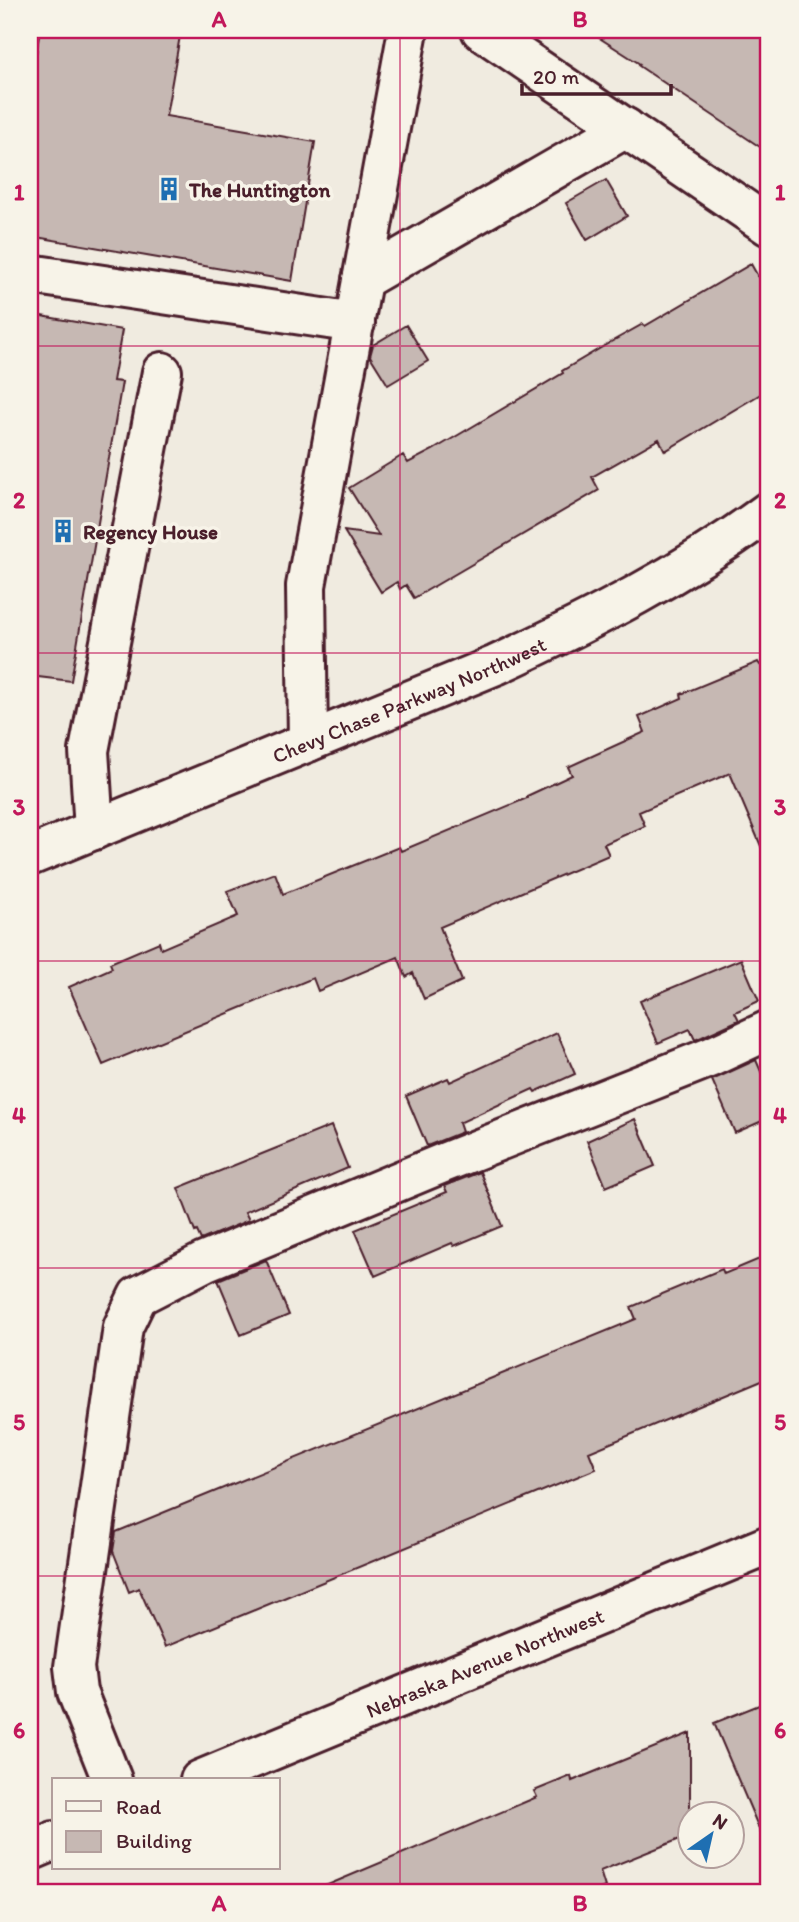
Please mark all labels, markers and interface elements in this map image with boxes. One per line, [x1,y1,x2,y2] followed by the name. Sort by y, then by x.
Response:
[211,5,227,33] text: A
[573,5,588,33] text: B
[522,52,671,96] scale bar
[533,64,580,89] text: 20 m
[155,175,183,203] building icon: The Huntington
[188,177,330,203] place label: The Huntington
[14,178,25,206] text: 1
[775,178,786,206] text: 1
[13,486,26,514] text: 2
[774,486,787,514] text: 2
[49,517,77,545] building icon: Regency House
[83,519,218,545] place label: Regency House
[268,631,550,768] street label: Chevy Chase Parkway Northwest
[13,793,26,821] text: 3
[774,793,787,821] text: 3
[12,1101,26,1129] text: 4
[773,1101,787,1129] text: 4
[13,1408,25,1436] text: 5
[774,1408,786,1436] text: 5
[362,1602,607,1723] street label: Nebraska Avenue Northwest
[13,1716,25,1744] text: 6
[774,1716,786,1744] text: 6
[52,1778,280,1870] legend
[116,1794,162,1819] text: Road
[676,1800,746,1870] north arrow
[708,1808,732,1834] text: N
[116,1828,192,1853] text: Building
[211,1889,227,1917] text: A
[573,1889,588,1917] text: B

